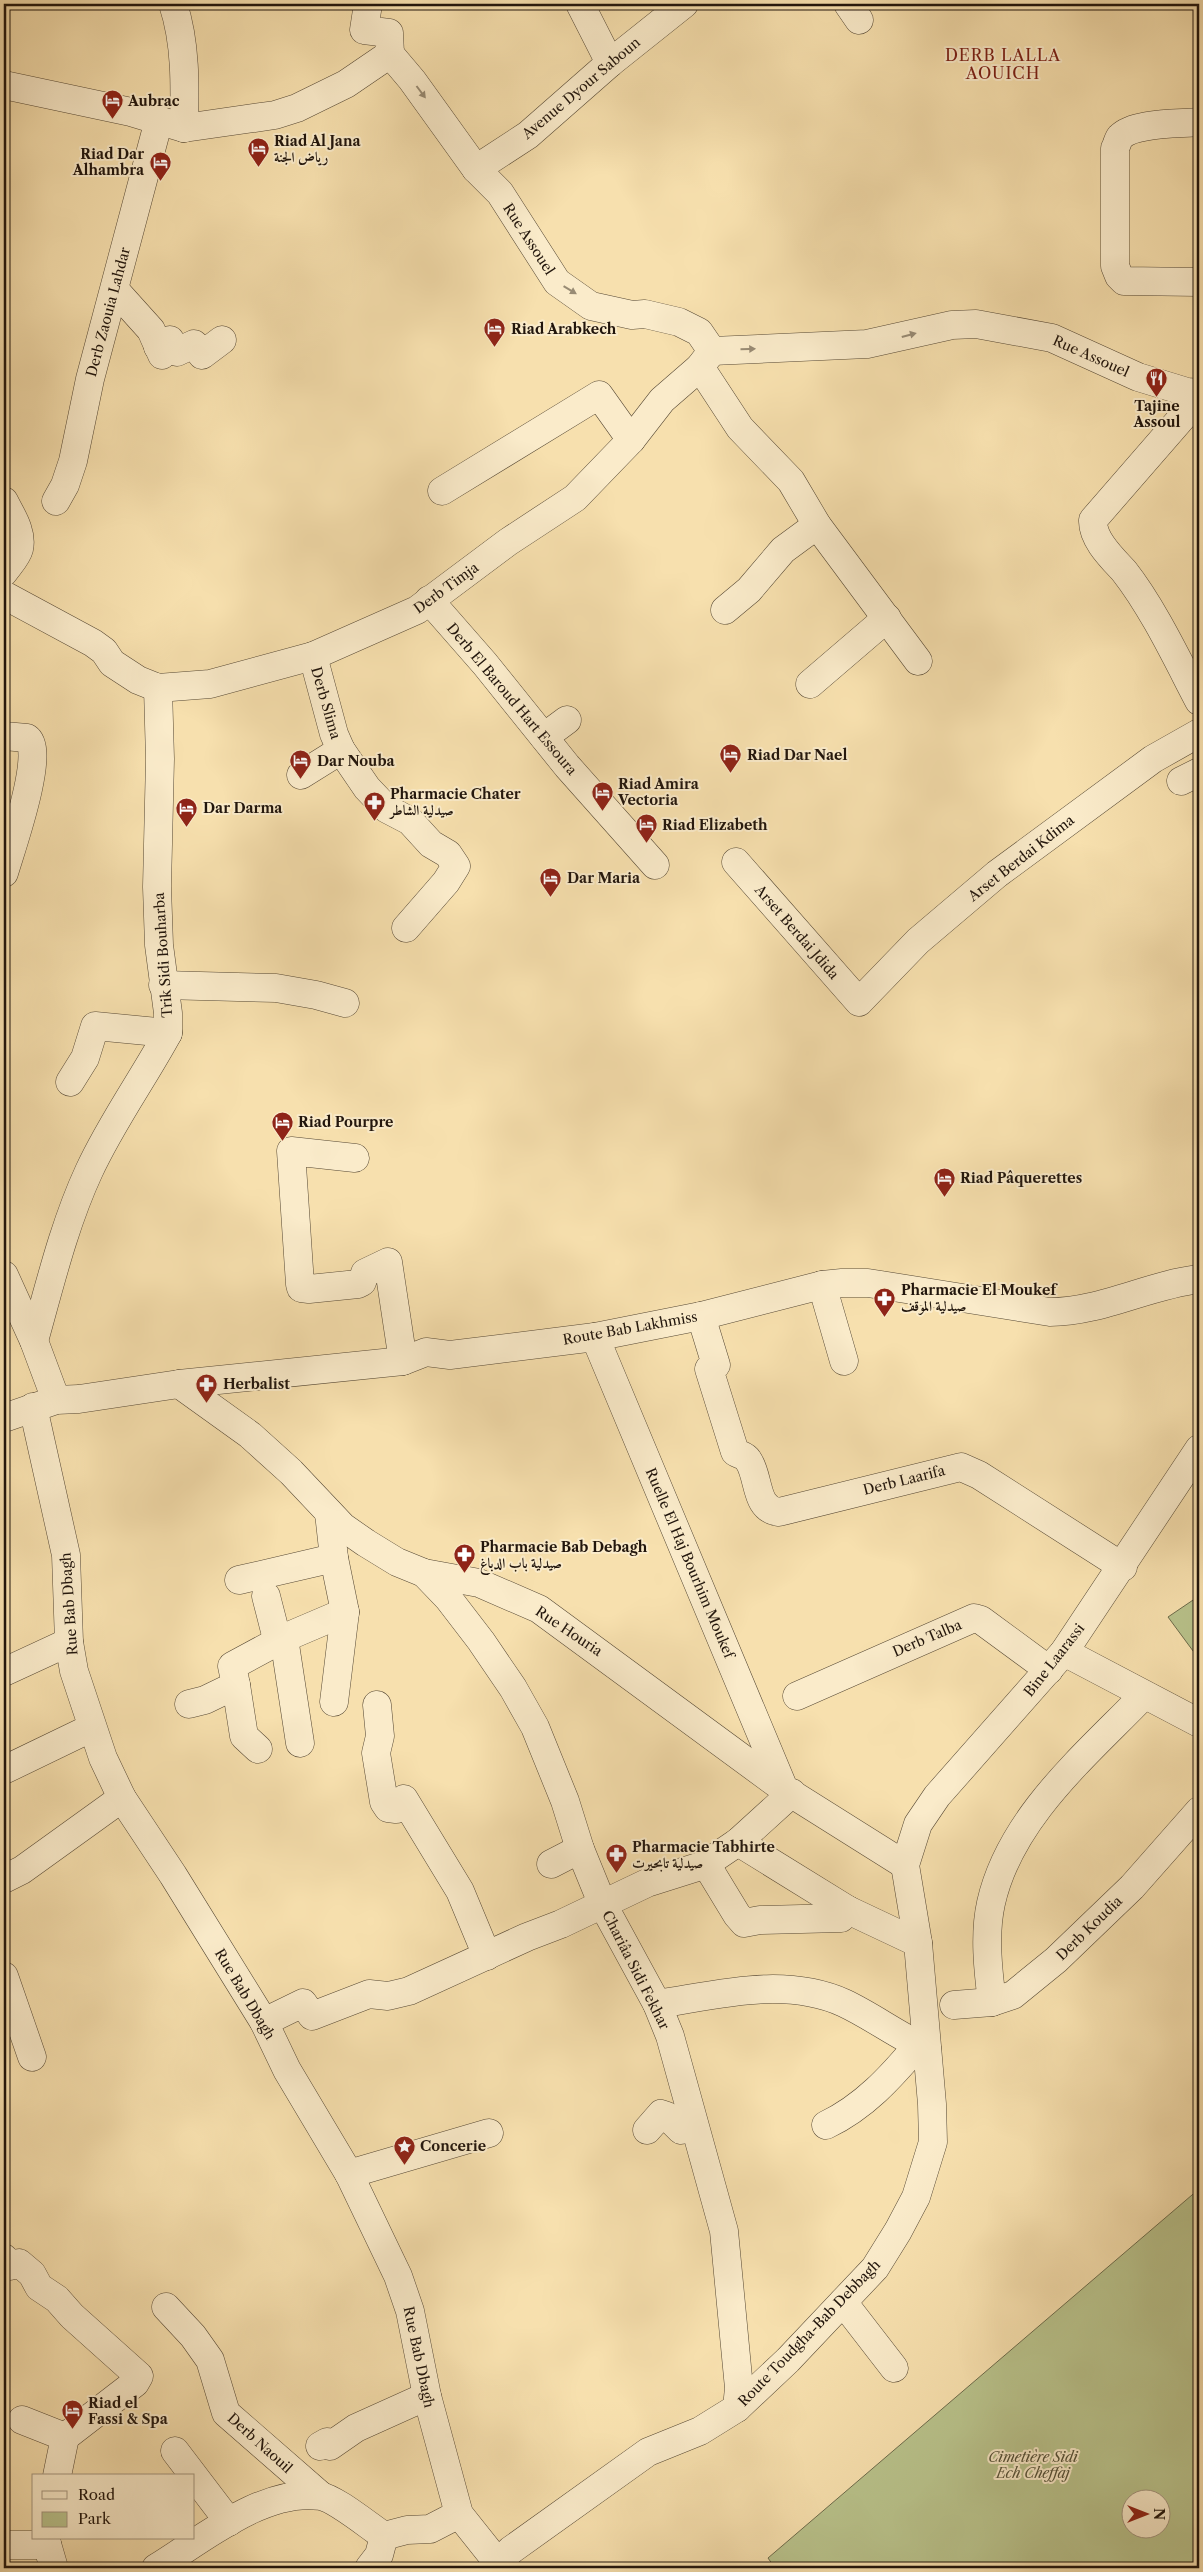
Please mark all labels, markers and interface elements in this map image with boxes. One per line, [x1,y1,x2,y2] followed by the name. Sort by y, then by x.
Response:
[517,33,644,143] street label: Avenue Dyour Saboun
[945,45,1061,83] district label: DERB LALLA AOUICH
[415,85,426,98] one-way arrow
[100,89,124,120] hotel icon: Aubrac
[127,92,180,110] place label: Aubrac
[274,132,361,166] place label: Riad Al Jana رياض الجنة
[246,137,270,168] hotel icon: Riad Al Jana رياض الجنة
[72,145,145,179] place label: Riad Dar Alhambra
[148,150,172,181] hotel icon: Riad Dar Alhambra
[499,200,559,278] street label: Rue Assouel
[82,245,134,379] street label: Derb Zaouia Lahdar
[564,285,577,294] one-way arrow
[483,317,507,348] hotel icon: Riad Arabkech
[511,320,617,338] place label: Riad Arabkech
[902,331,917,339] one-way arrow
[1050,331,1132,381] street label: Rue Assouel
[740,345,756,353] one-way arrow
[1145,366,1169,397] restaurant icon: Tajine Assoul
[1133,397,1181,431] place label: Tajine Assoul
[410,558,482,618] street label: Derb Timja
[443,619,581,779] street label: Derb El Baroud Hart Essoura
[307,665,345,742] street label: Derb Slima
[719,743,743,774] hotel icon: Riad Dar Nael
[747,746,847,764] place label: Riad Dar Nael
[289,749,313,780] hotel icon: Dar Nouba
[317,752,396,770] place label: Dar Nouba
[617,775,700,809] place label: Riad Amira Vectoria
[590,780,614,811] hotel icon: Riad Amira Vectoria
[388,785,521,820] place label: Pharmacie Chater صيدلية الشاطر
[362,790,386,821] pharmacy icon: Pharmacie Chater صيدلية الشاطر
[175,796,199,827] hotel icon: Dar Darma
[203,799,283,817] place label: Dar Darma
[963,811,1078,906] street label: Arset Berdai Kdima
[634,813,658,844] hotel icon: Riad Elizabeth
[662,816,768,834] place label: Riad Elizabeth
[539,866,563,897] hotel icon: Dar Maria
[567,869,641,887] place label: Dar Maria
[750,880,843,983] street label: Arset Berdai Jdida
[150,891,176,1018] street label: Trik Sidi Bouharba
[270,1110,294,1141] hotel icon: Riad Pourpre
[298,1113,393,1131] place label: Riad Pourpre
[932,1166,956,1197] hotel icon: Riad Pâquerettes
[960,1169,1082,1187] place label: Riad Pâquerettes
[901,1281,1058,1315] place label: Pharmacie El Moukef صيدلية الموقف
[873,1286,897,1317] pharmacy icon: Pharmacie El Moukef صيدلية الموقف
[561,1307,699,1349] street label: Route Bab Lakhmiss
[195,1372,219,1403] pharmacy icon: Herbalist
[223,1375,290,1393] place label: Herbalist
[861,1461,947,1499] street label: Derb Laarifa
[642,1465,739,1663] street label: Ruelle El Haj Bourhim Moukef
[480,1538,648,1575] place label: Pharmacie Bab Debagh صيدلية باب الدباغ
[452,1543,476,1574] pharmacy icon: Pharmacie Bab Debagh صيدلية باب الدباغ
[56,1552,82,1656] street label: Rue Bab Dbagh
[532,1602,606,1660] street label: Rue Houria
[890,1615,965,1661] street label: Derb Talba
[1020,1620,1088,1700] street label: Bine Laarassi
[632,1838,775,1872] place label: Pharmacie Tabhirte صيدلية تابحيرت
[604,1843,628,1874] pharmacy icon: Pharmacie Tabhirte صيدلية تابحيرت
[1052,1892,1126,1964] street label: Derb Koudia
[598,1908,674,2033] street label: Chariâa Sidi Fekhar
[211,1945,279,2043] street label: Rue Bab Dbagh
[392,2134,416,2165] place icon: Concerie
[420,2137,486,2155] place label: Concerie
[734,2256,884,2410] street label: Route Toudgha-Bab Debbagh
[399,2305,439,2410] street label: Rue Bab Dbagh
[88,2394,169,2428] place label: Riad el Fassi & Spa
[60,2399,84,2430] hotel icon: Riad el Fassi & Spa
[224,2409,296,2477] street label: Derb Naouil
[988,2448,1079,2482] park label: Cimetière Sidi Ech Cheffaj
[32,2474,195,2540] legend
[78,2485,115,2504] text: Road
[1120,2490,1170,2540] north arrow
[1150,2508,1168,2520] text: N
[78,2509,112,2528] text: Park

